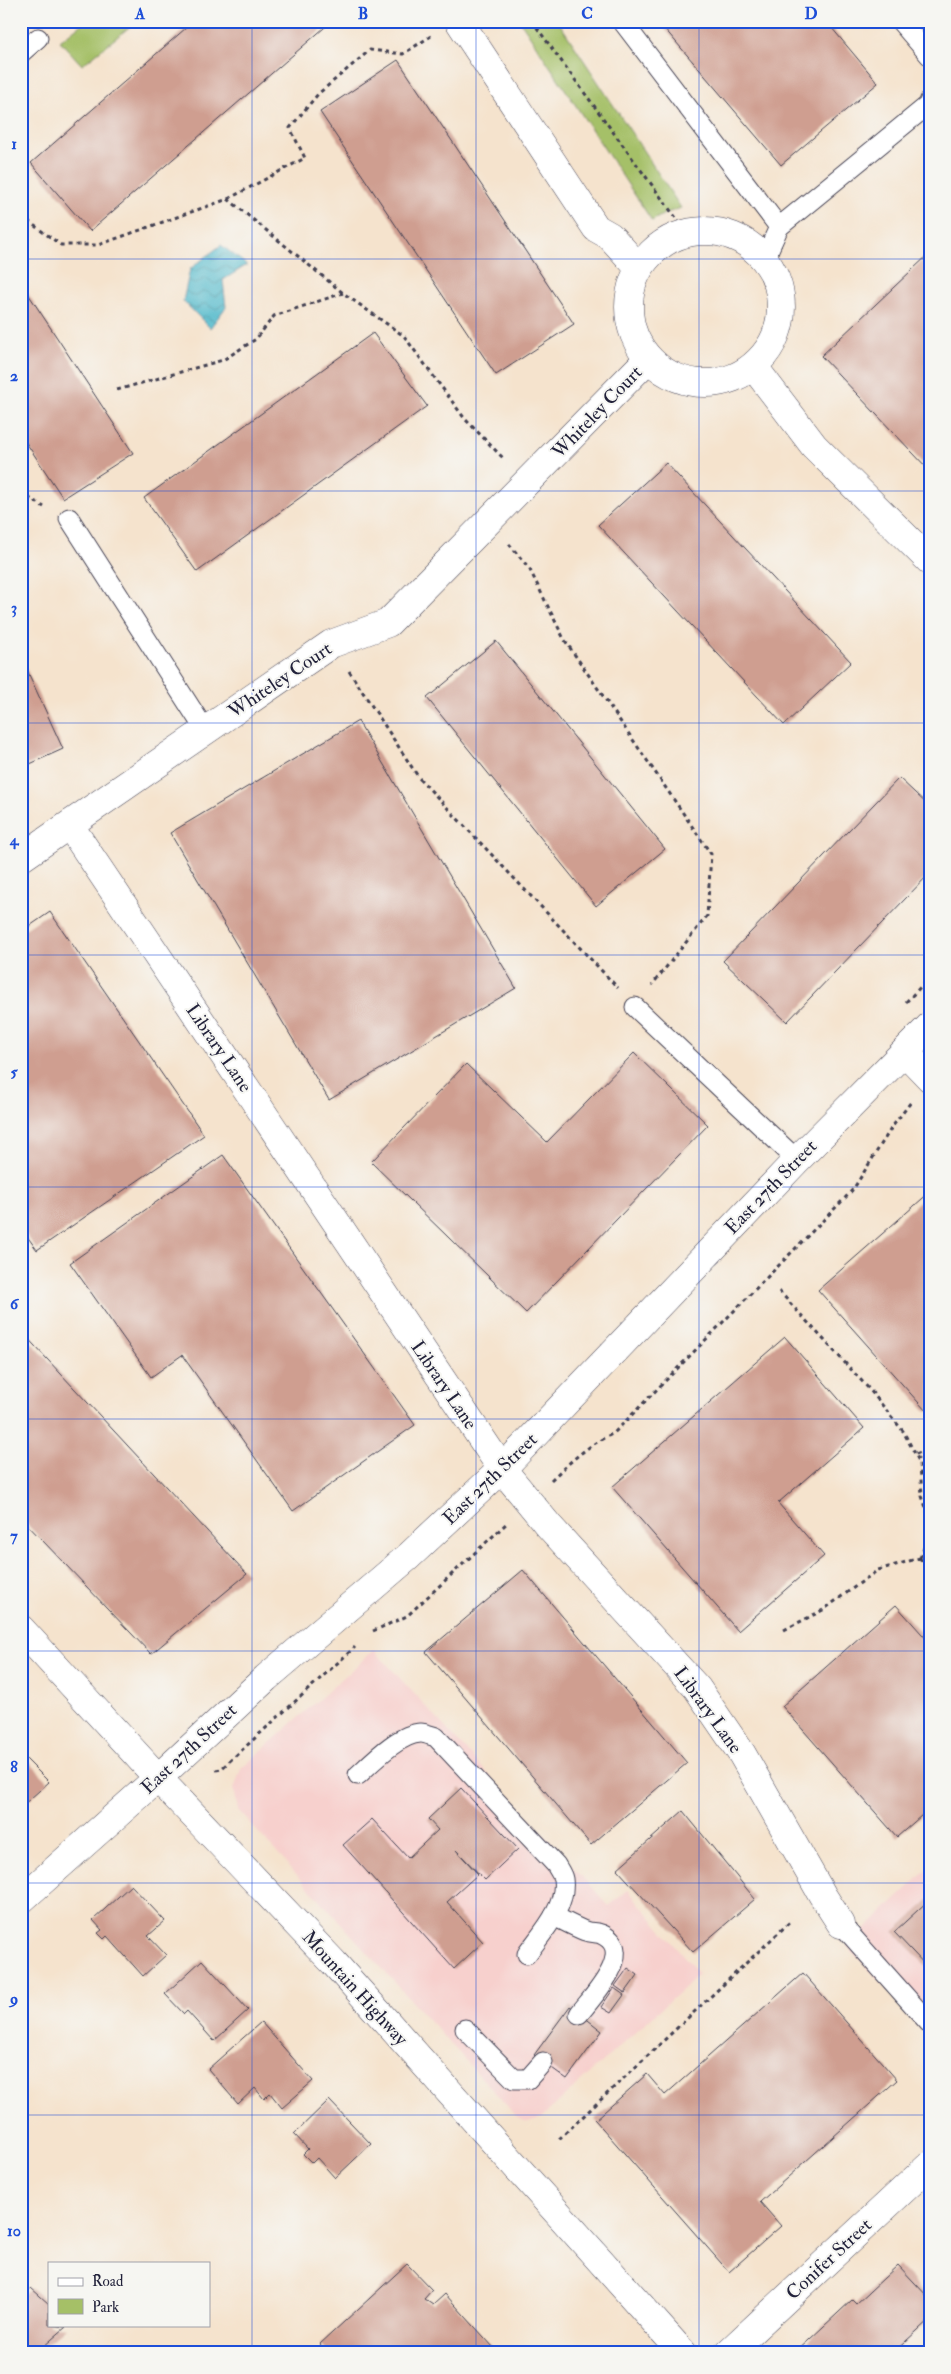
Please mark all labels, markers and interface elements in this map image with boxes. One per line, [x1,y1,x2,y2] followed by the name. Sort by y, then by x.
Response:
[134,4,146,24] text: A
[358,4,368,24] text: B
[581,4,593,24] text: C
[804,4,818,24] text: D
[11,134,17,154] text: 1
[546,361,647,464] street label: Whiteley Court
[10,366,18,386] text: 2
[11,598,17,618] text: 3
[223,637,336,724] street label: Whiteley Court
[9,830,20,850] text: 4
[181,999,257,1097] street label: Library Lane
[10,1062,18,1082] text: 5
[720,1135,822,1239] street label: East 27th Street
[10,1294,20,1314] text: 6
[406,1336,482,1434] street label: Library Lane
[438,1428,542,1530] street label: East 27th Street
[10,1526,18,1546] text: 7
[668,1662,748,1758] street label: Library Lane
[136,1698,242,1800] street label: East 27th Street
[10,1757,18,1777] text: 8
[297,1925,413,2051] street label: Mountain Highway
[8,1989,18,2009] text: 9
[781,2213,877,2305] street label: Conifer Street
[7,2221,21,2241] text: 10
[48,2262,210,2326] legend
[92,2272,124,2291] text: Road
[92,2298,119,2317] text: Park

